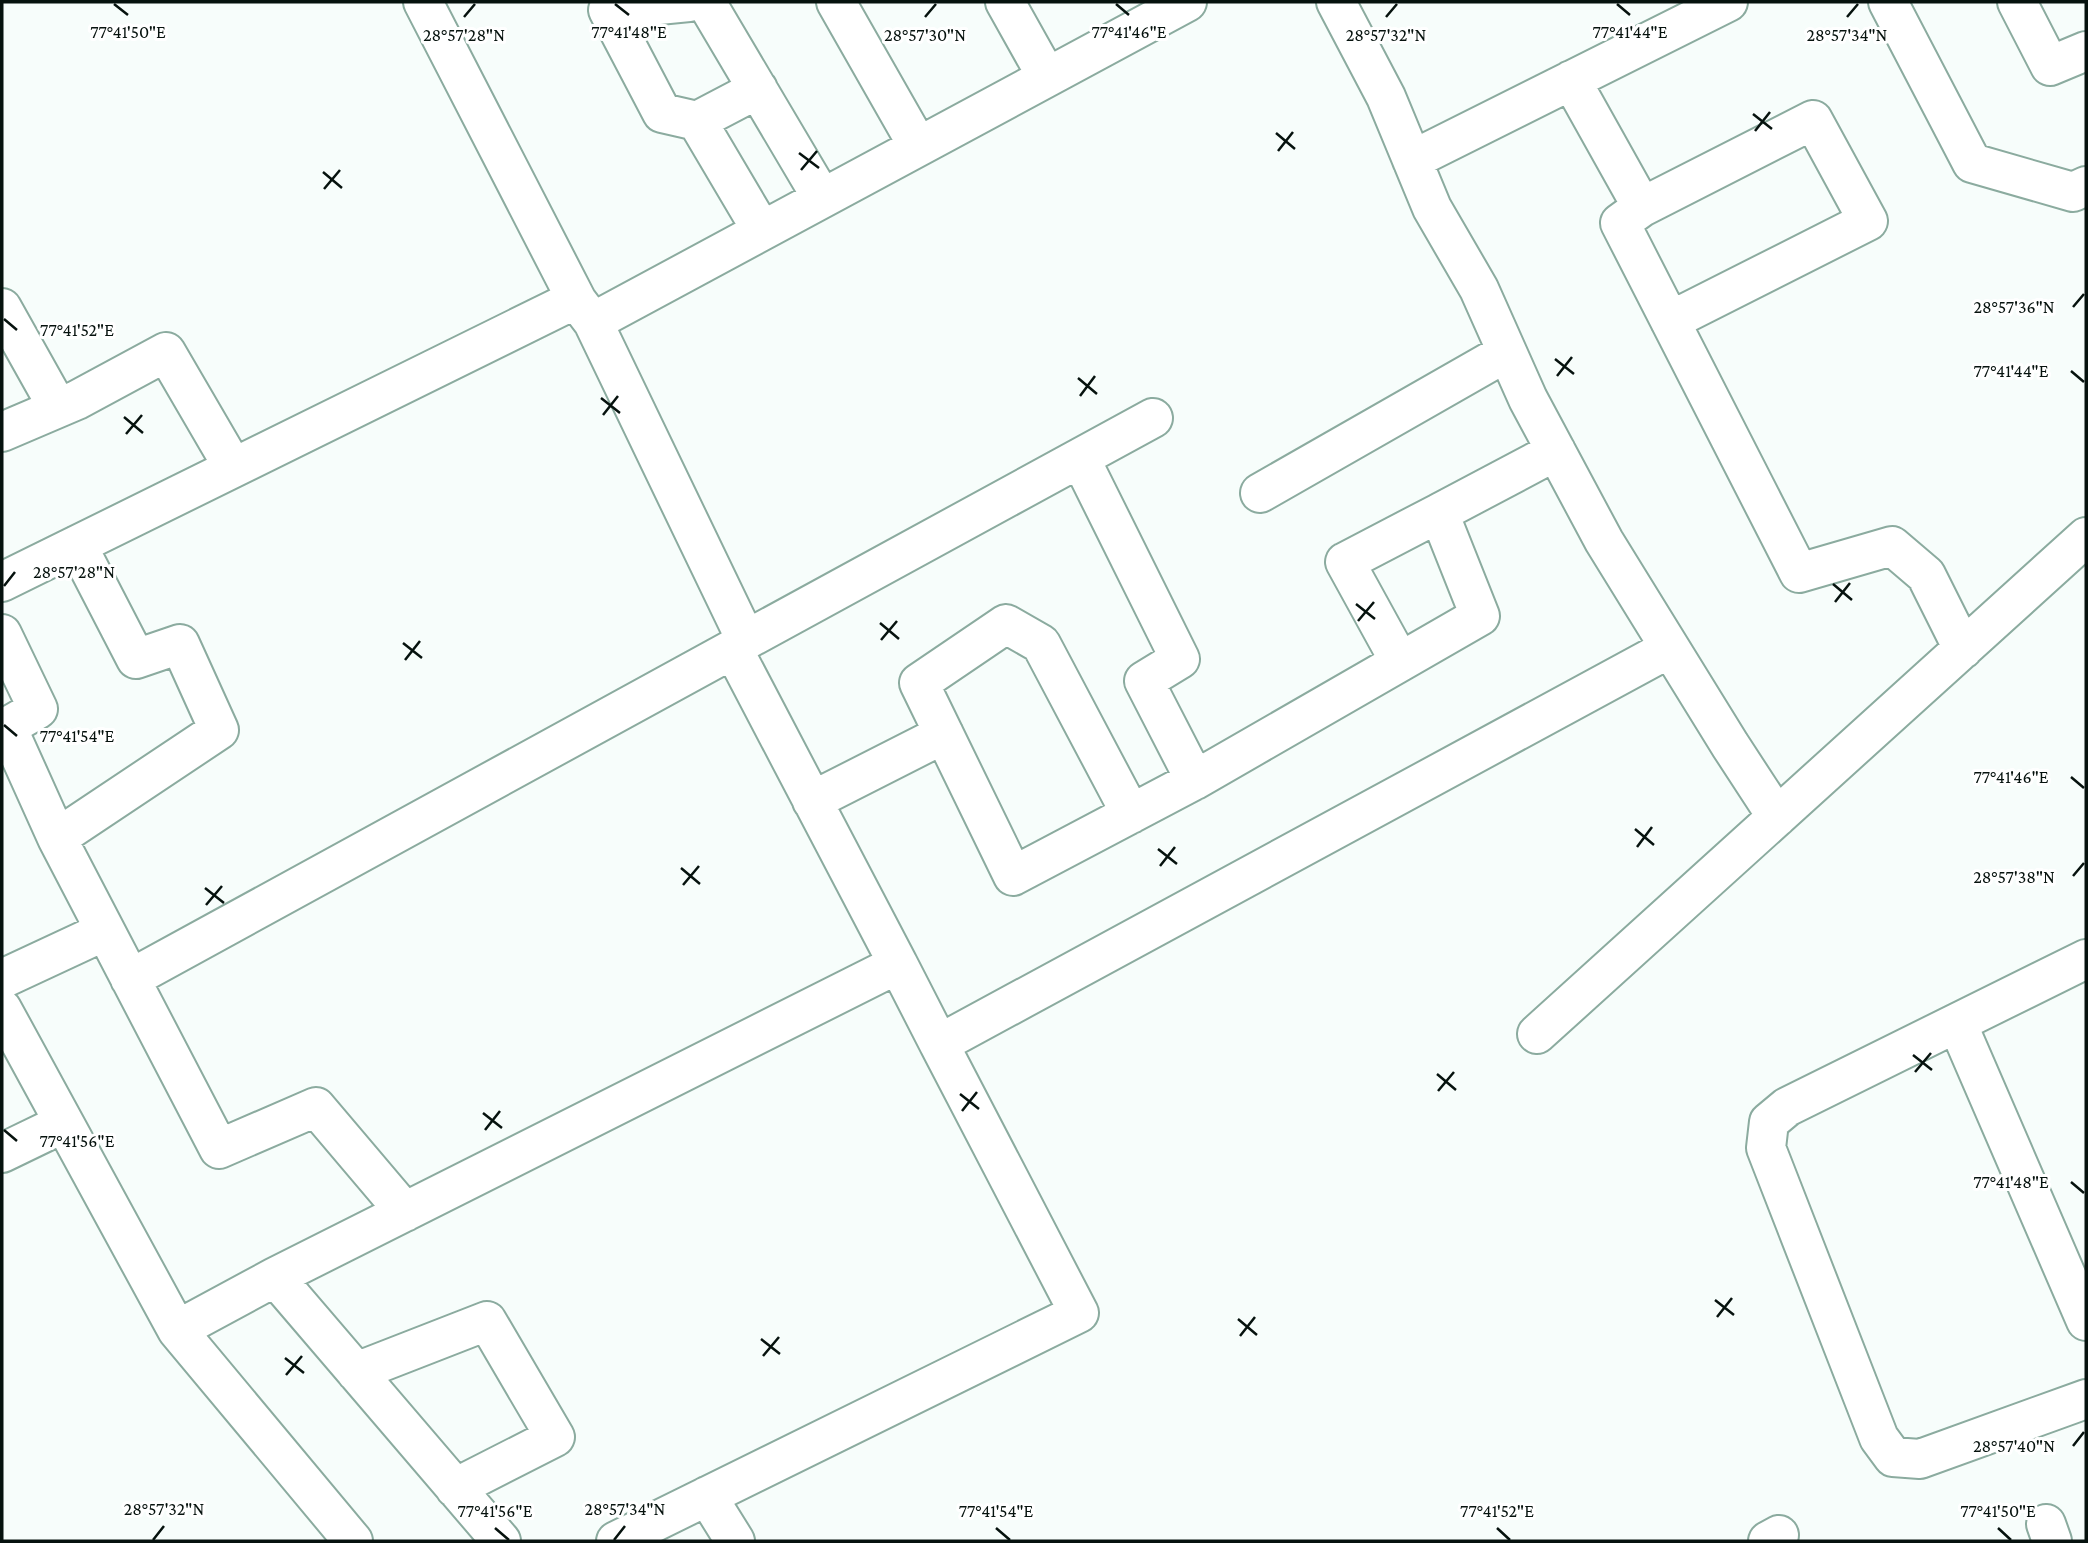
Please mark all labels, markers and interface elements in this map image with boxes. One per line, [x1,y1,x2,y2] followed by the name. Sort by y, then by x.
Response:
[90,22,166,42] text: 77°41'50"E
[591,22,667,42] text: 77°41'48"E
[1091,22,1167,42] text: 77°41'46"E
[1593,22,1668,42] text: 77°41'44"E
[423,25,505,45] text: 28°57'28"N
[884,25,966,45] text: 28°57'30"N
[1346,25,1426,45] text: 28°57'32"N
[1807,25,1888,45] text: 28°57'34"N
[1973,297,2055,317] text: 28°57'36"N
[40,320,114,340] text: 77°41'52"E
[1974,361,2049,381] text: 77°41'44"E
[33,562,115,582] text: 28°57'28"N
[40,726,115,746] text: 77°41'54"E
[1973,767,2049,787] text: 77°41'46"E
[1973,867,2055,887] text: 28°57'38"N
[40,1131,115,1151] text: 77°41'56"E
[1973,1172,2049,1192] text: 77°41'48"E
[1973,1436,2055,1456] text: 28°57'40"N
[124,1499,204,1519] text: 28°57'32"N
[585,1499,666,1519] text: 28°57'34"N
[458,1501,533,1521] text: 77°41'56"E
[959,1501,1034,1521] text: 77°41'54"E
[1460,1501,1534,1521] text: 77°41'52"E
[1960,1501,2036,1521] text: 77°41'50"E

